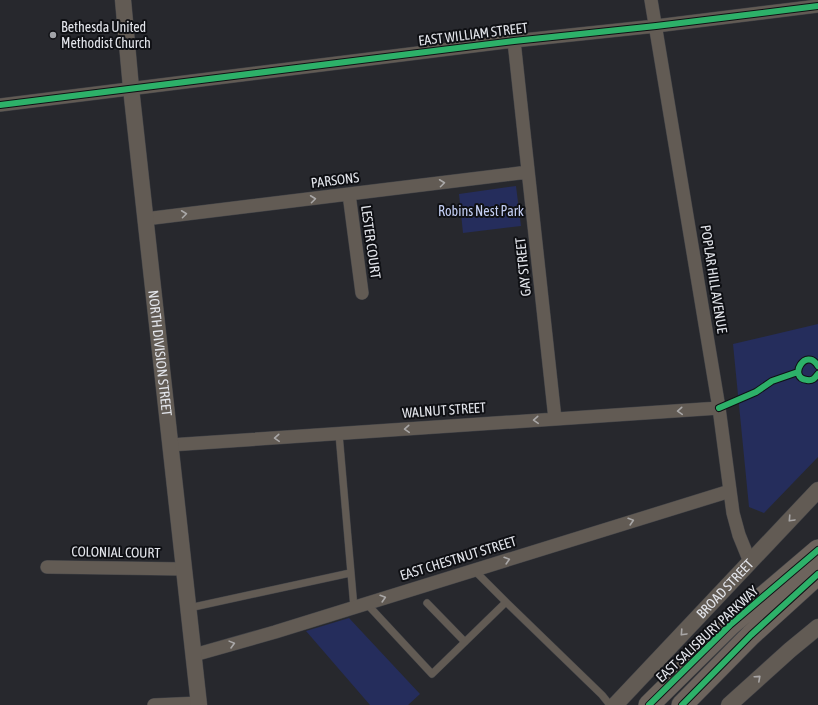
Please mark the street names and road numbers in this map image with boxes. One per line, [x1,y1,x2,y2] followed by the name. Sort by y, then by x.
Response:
[417,19,529,49] street label: EAST WILLIAM STREET
[310,169,360,191] street label: PARSONS
[358,204,384,280] street label: LESTER COURT
[698,224,730,334] street label: POPLAR HILL AVENUE
[512,237,534,297] street label: GAY STREET
[145,289,175,417] street label: NORTH DIVISION STREET
[402,399,486,421] street label: WALNUT STREET
[398,533,518,583] street label: EAST CHESTNUT STREET
[71,543,161,561] street label: COLONIAL COURT
[693,556,757,622] street label: BROAD STREET
[653,582,762,685] street label: EAST SALISBURY PARKWAY

